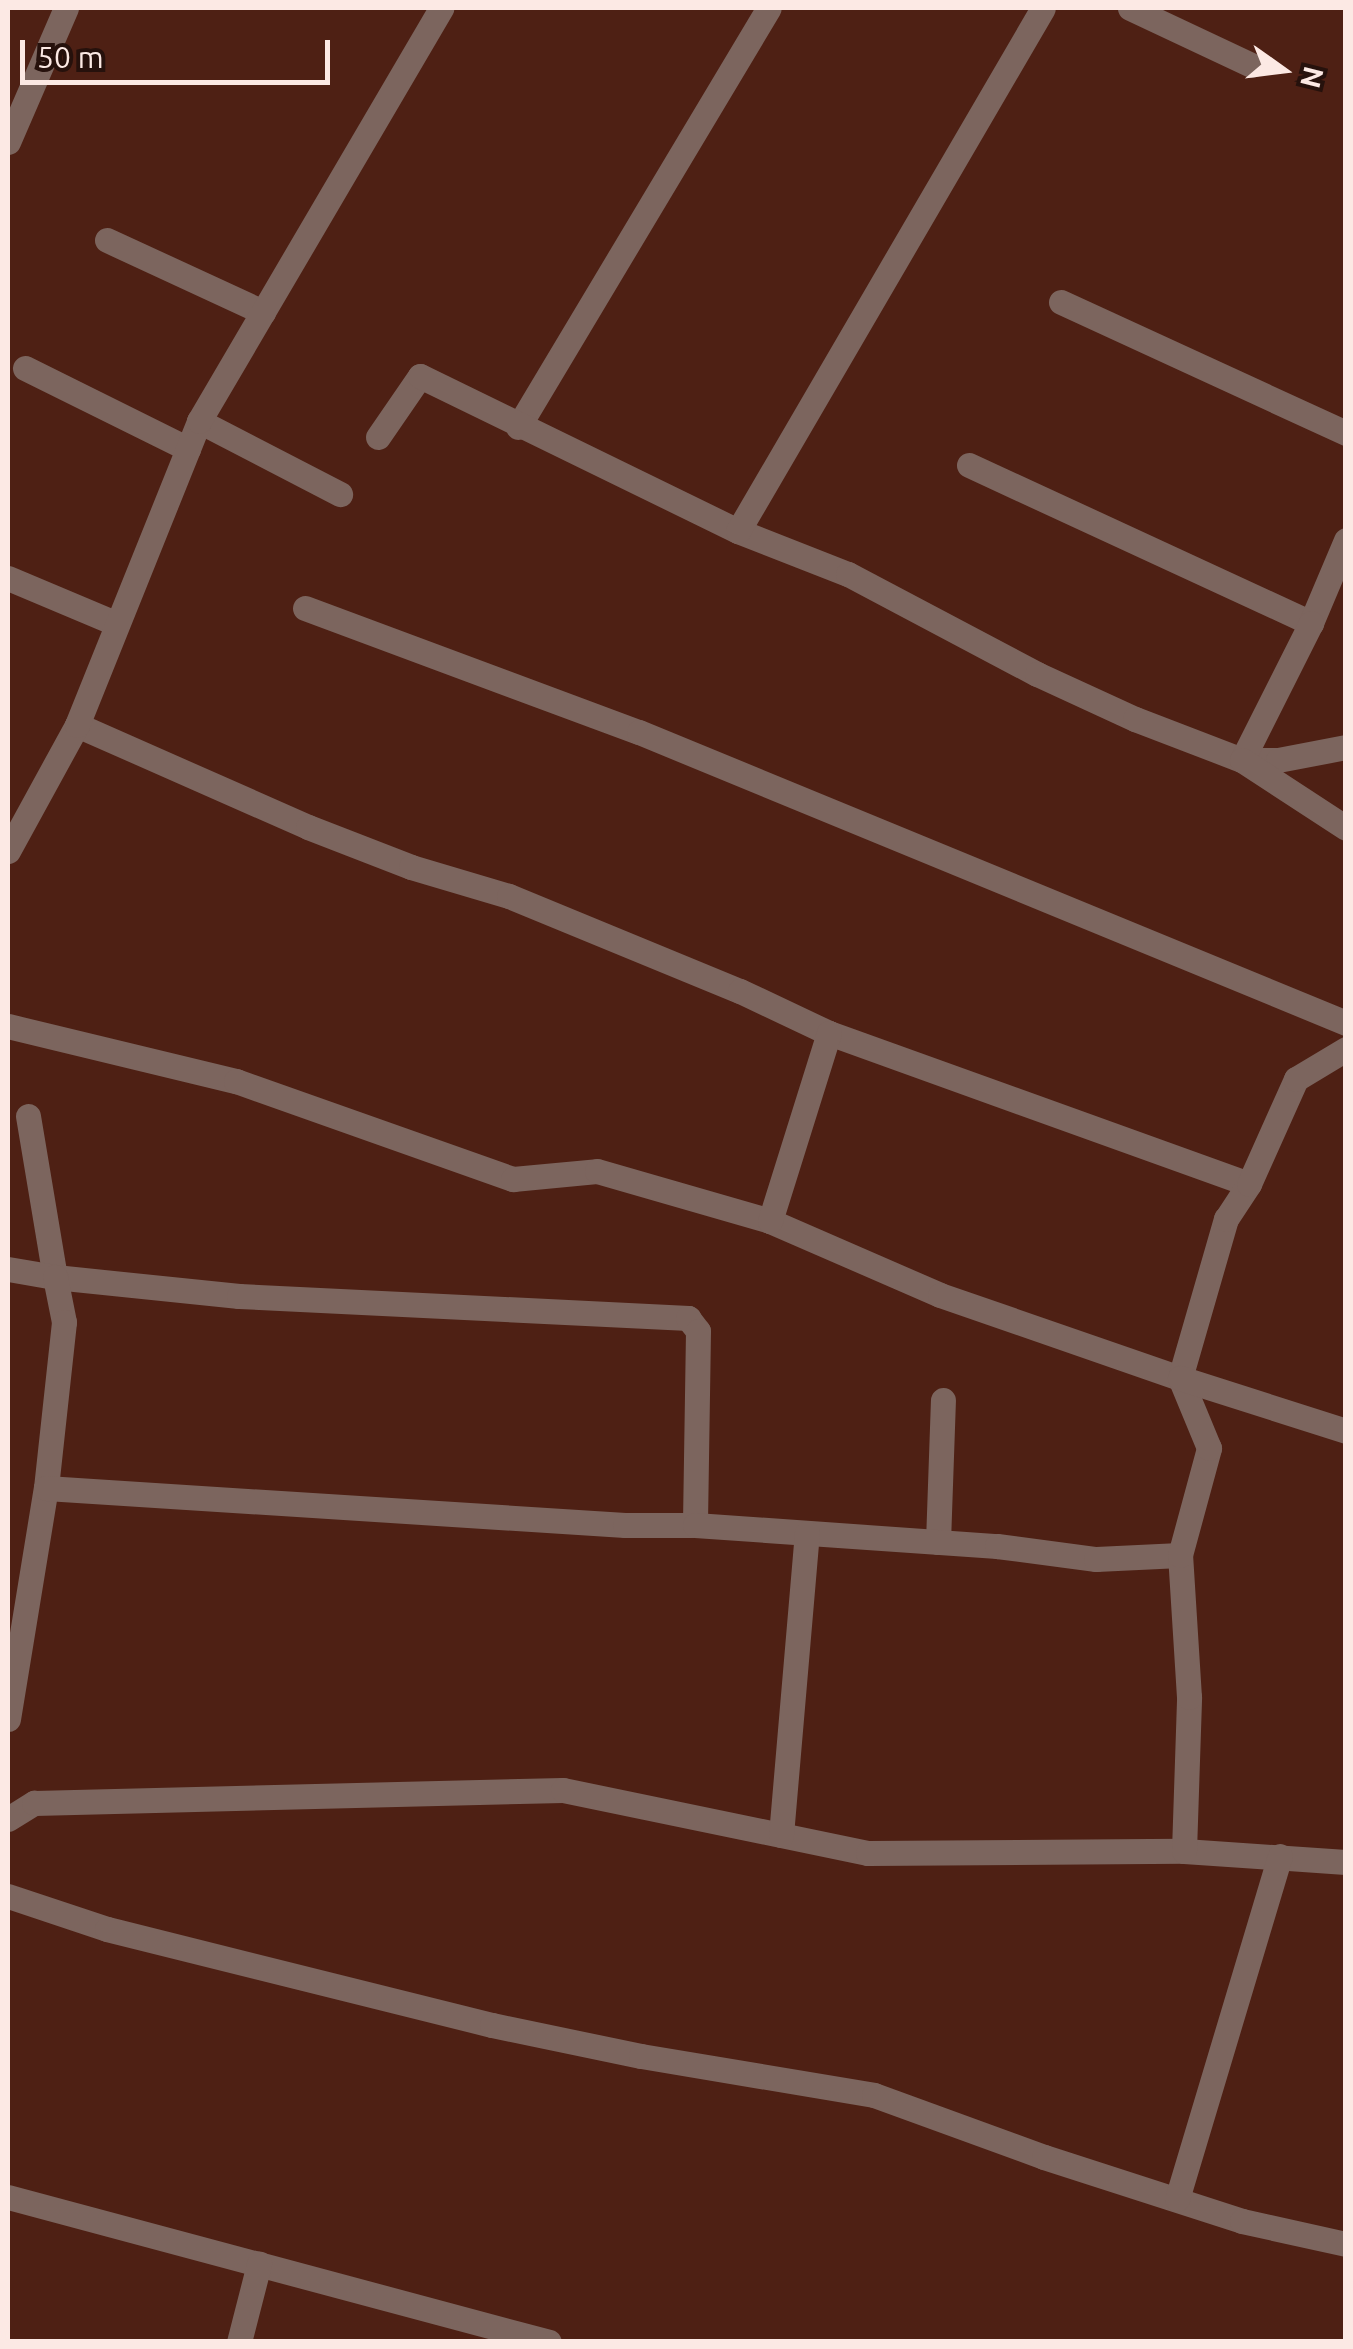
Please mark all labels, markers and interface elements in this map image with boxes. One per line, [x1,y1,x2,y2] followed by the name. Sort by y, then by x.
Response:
[25,20,335,82] scale bar
[1233,20,1333,120] north arrow
[37,40,104,74] text: 50 m
[1295,63,1330,91] text: N

